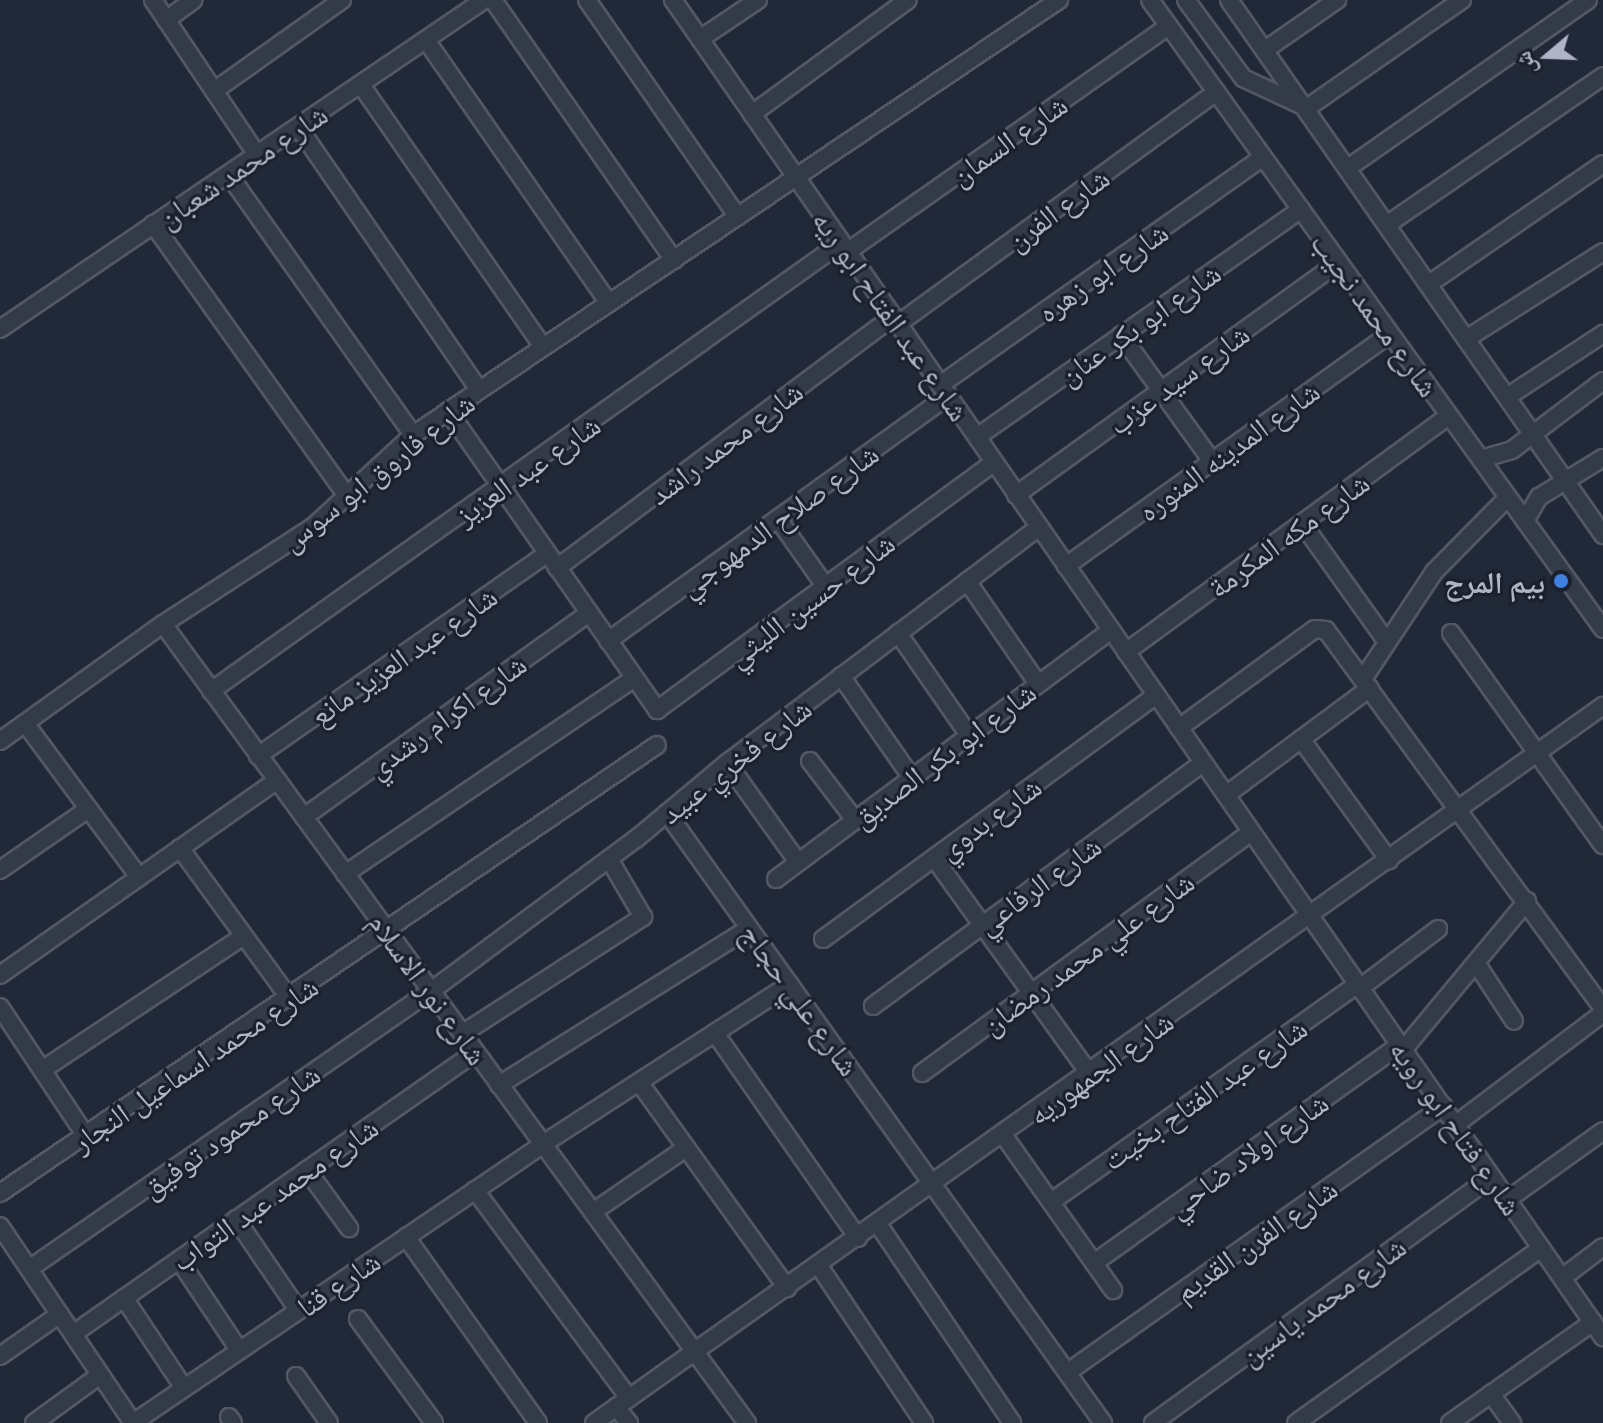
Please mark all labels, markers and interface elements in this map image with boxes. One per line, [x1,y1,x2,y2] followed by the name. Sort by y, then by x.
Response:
[1507,16,1587,96] north arrow
[1508,49,1540,79] text: ش
[943,86,1073,192] street label: شارع السمان
[150,95,334,235] street label: شارع محمد شعبان
[998,159,1116,257] street label: شارع الفرن
[806,203,978,427] street label: شارع عبد الفتاح ابو ريه
[1030,213,1174,329] street label: شارع ابو زهره
[1304,225,1448,403] street label: شارع محمد نجيب
[1051,254,1227,392] street label: شارع ابو بكر عنان
[1100,315,1256,441] street label: شارع سيد عزب
[641,372,809,512] street label: شارع محمد راشد
[1130,372,1326,528] street label: شارع المدينه المنوره
[273,384,481,558] street label: شارع فاروق ابو سوس
[447,406,607,532] street label: شارع عبد العزيز
[671,435,885,603] street label: شارع صلاح الدمهوجي
[1200,463,1376,605] street label: شارع مكه المكرمة
[719,524,901,674] street label: شارع حسين الليثي
[1444,563,1545,599] place label: بيم المرج
[1552,572,1570,590] marker: بيم المرج
[303,577,503,733] street label: شارع عبد العزيز مانع
[359,645,533,785] street label: شارع اكرام رشدي
[844,673,1042,835] street label: شارع ابو بكر الصديق
[652,690,818,830] street label: شارع فخري عبيد
[930,768,1048,866] street label: شارع بدوي
[969,827,1107,941] street label: شارع الرفاعي
[974,863,1200,1041] street label: شارع علي محمد رمضان
[362,905,496,1071] street label: شارع نور الاسلام
[734,916,868,1082] street label: شارع علي حجاج
[64,967,324,1159] street label: شارع محمد اسماعيل النجار
[1020,1002,1180,1132] street label: شارع الجمهوريه
[1095,1009,1313,1177] street label: شارع عبد الفتاح بخيت
[1383,1032,1531,1222] street label: شارع فتاح ابو رويه
[134,1055,326,1205] street label: شارع محمود توفيق
[1159,1083,1335,1225] street label: شارع اولاد ضاحي
[164,1108,384,1278] street label: شارع محمد عبد التواب
[1167,1170,1343,1308] street label: شارع الفرن القديم
[1232,1228,1412,1372] street label: شارع محمد ياسين
[290,1242,386,1324] street label: شارع قنا

